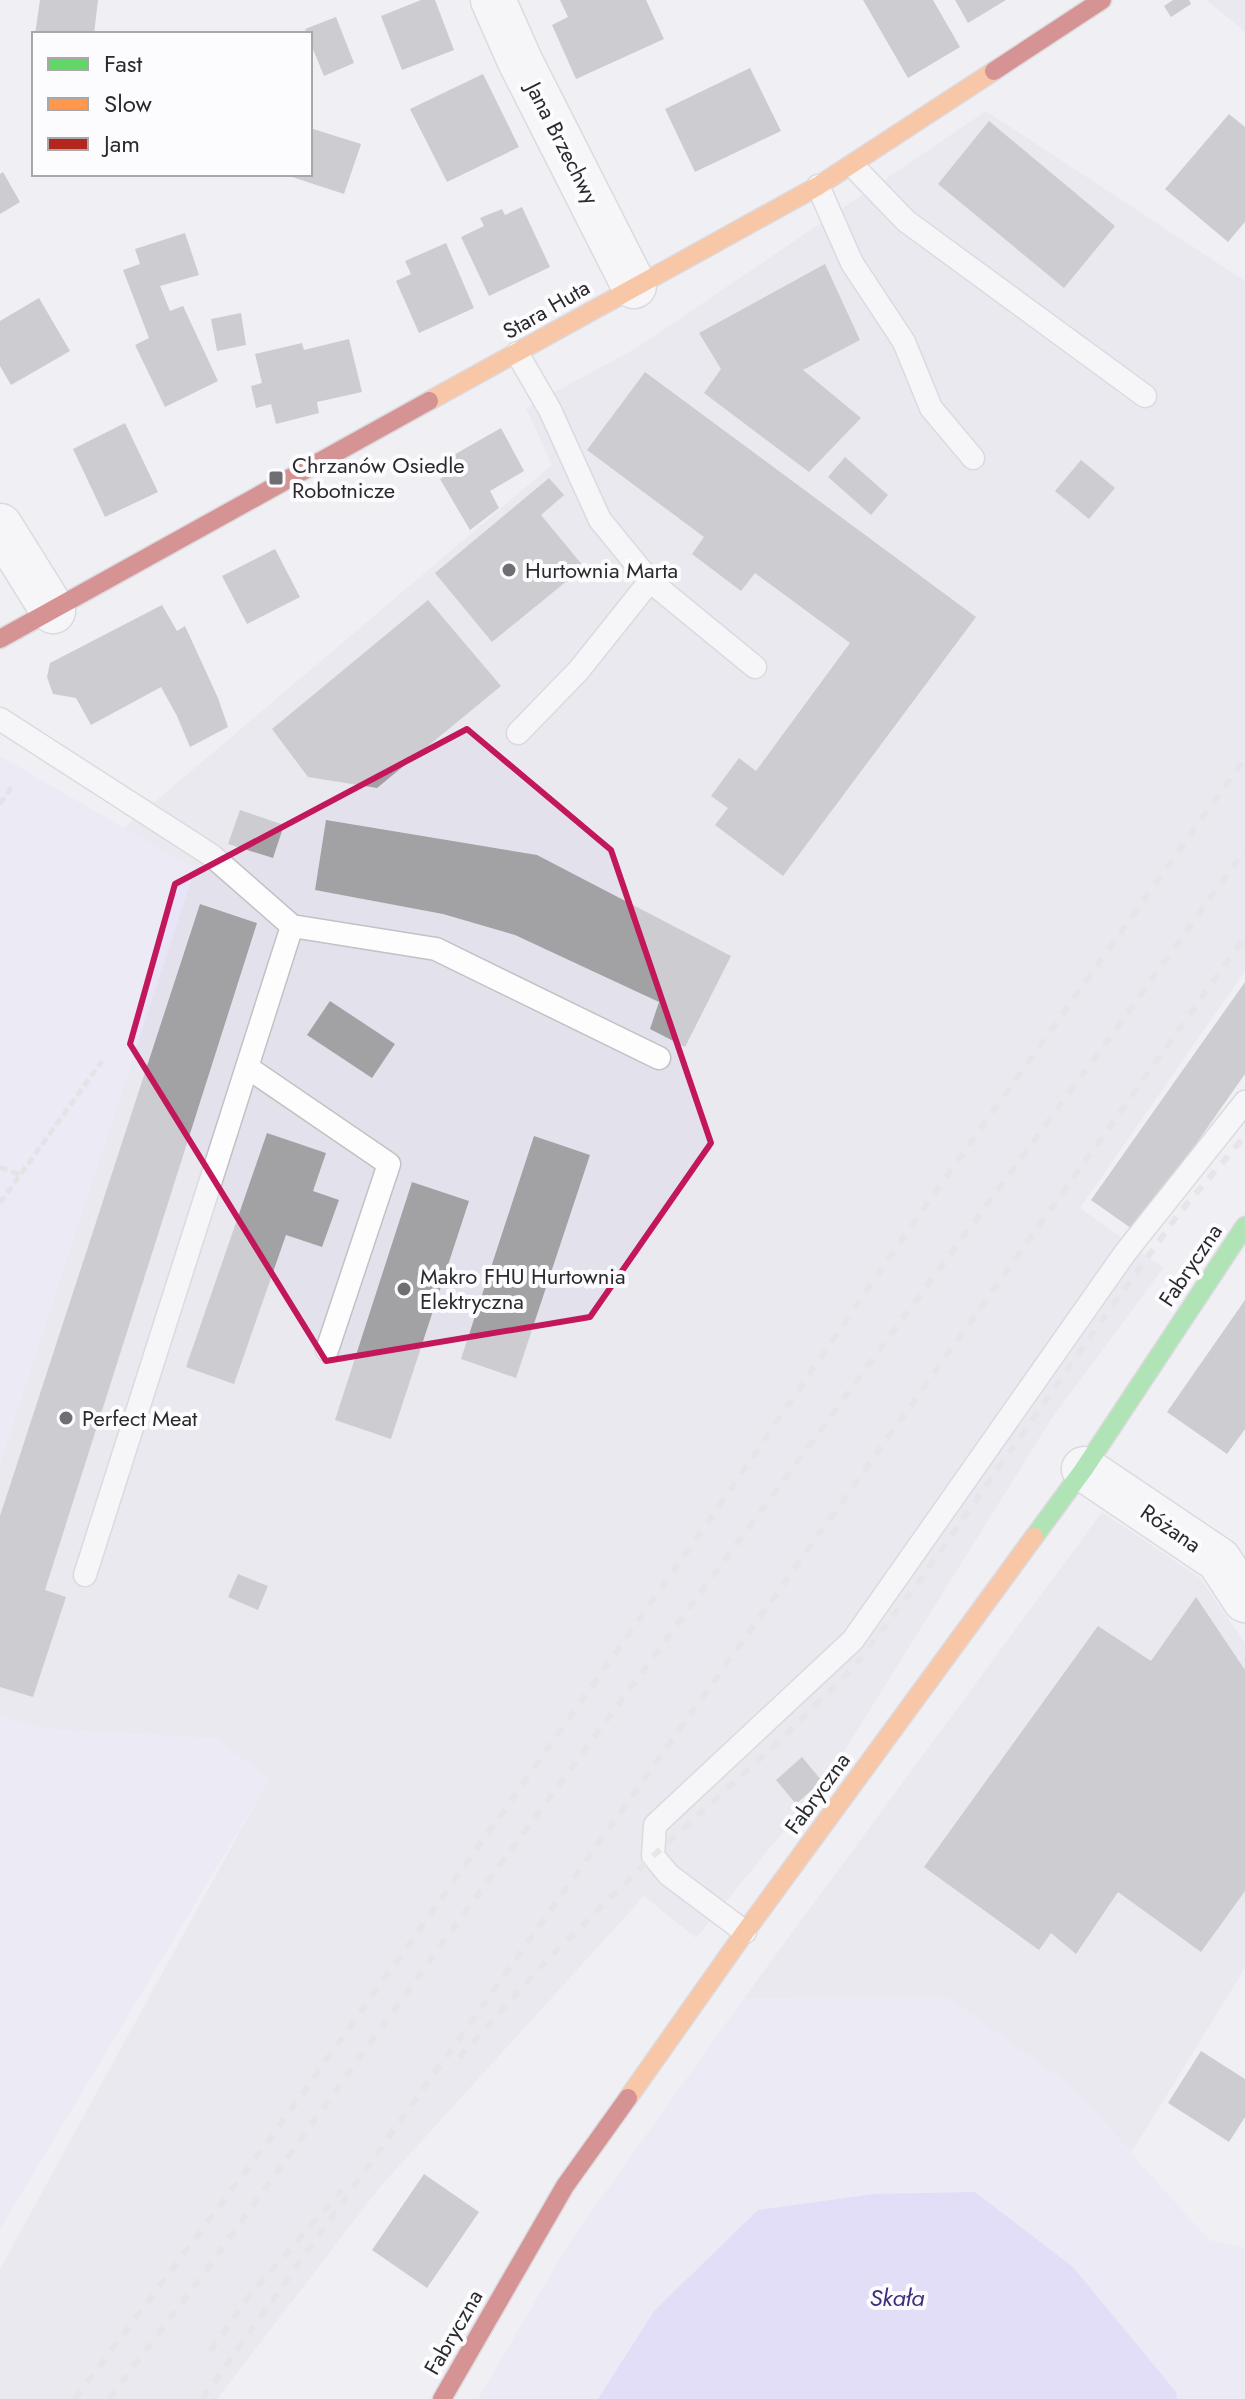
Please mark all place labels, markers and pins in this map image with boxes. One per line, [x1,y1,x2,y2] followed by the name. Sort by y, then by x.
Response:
[292,449,465,506] place label: Chrzanów Osiedle Robotnicze
[267,469,285,487] marker: Chrzanów Osiedle Robotnicze
[525,554,678,586] place label: Hurtownia Marta
[500,561,518,579] marker: Hurtownia Marta
[420,1260,626,1317] place label: Makro FHU Hurtownia Elektryczna
[395,1280,413,1298] marker: Makro FHU Hurtownia Elektryczna
[82,1402,198,1434] place label: Perfect Meat
[57,1409,75,1427] marker: Perfect Meat

